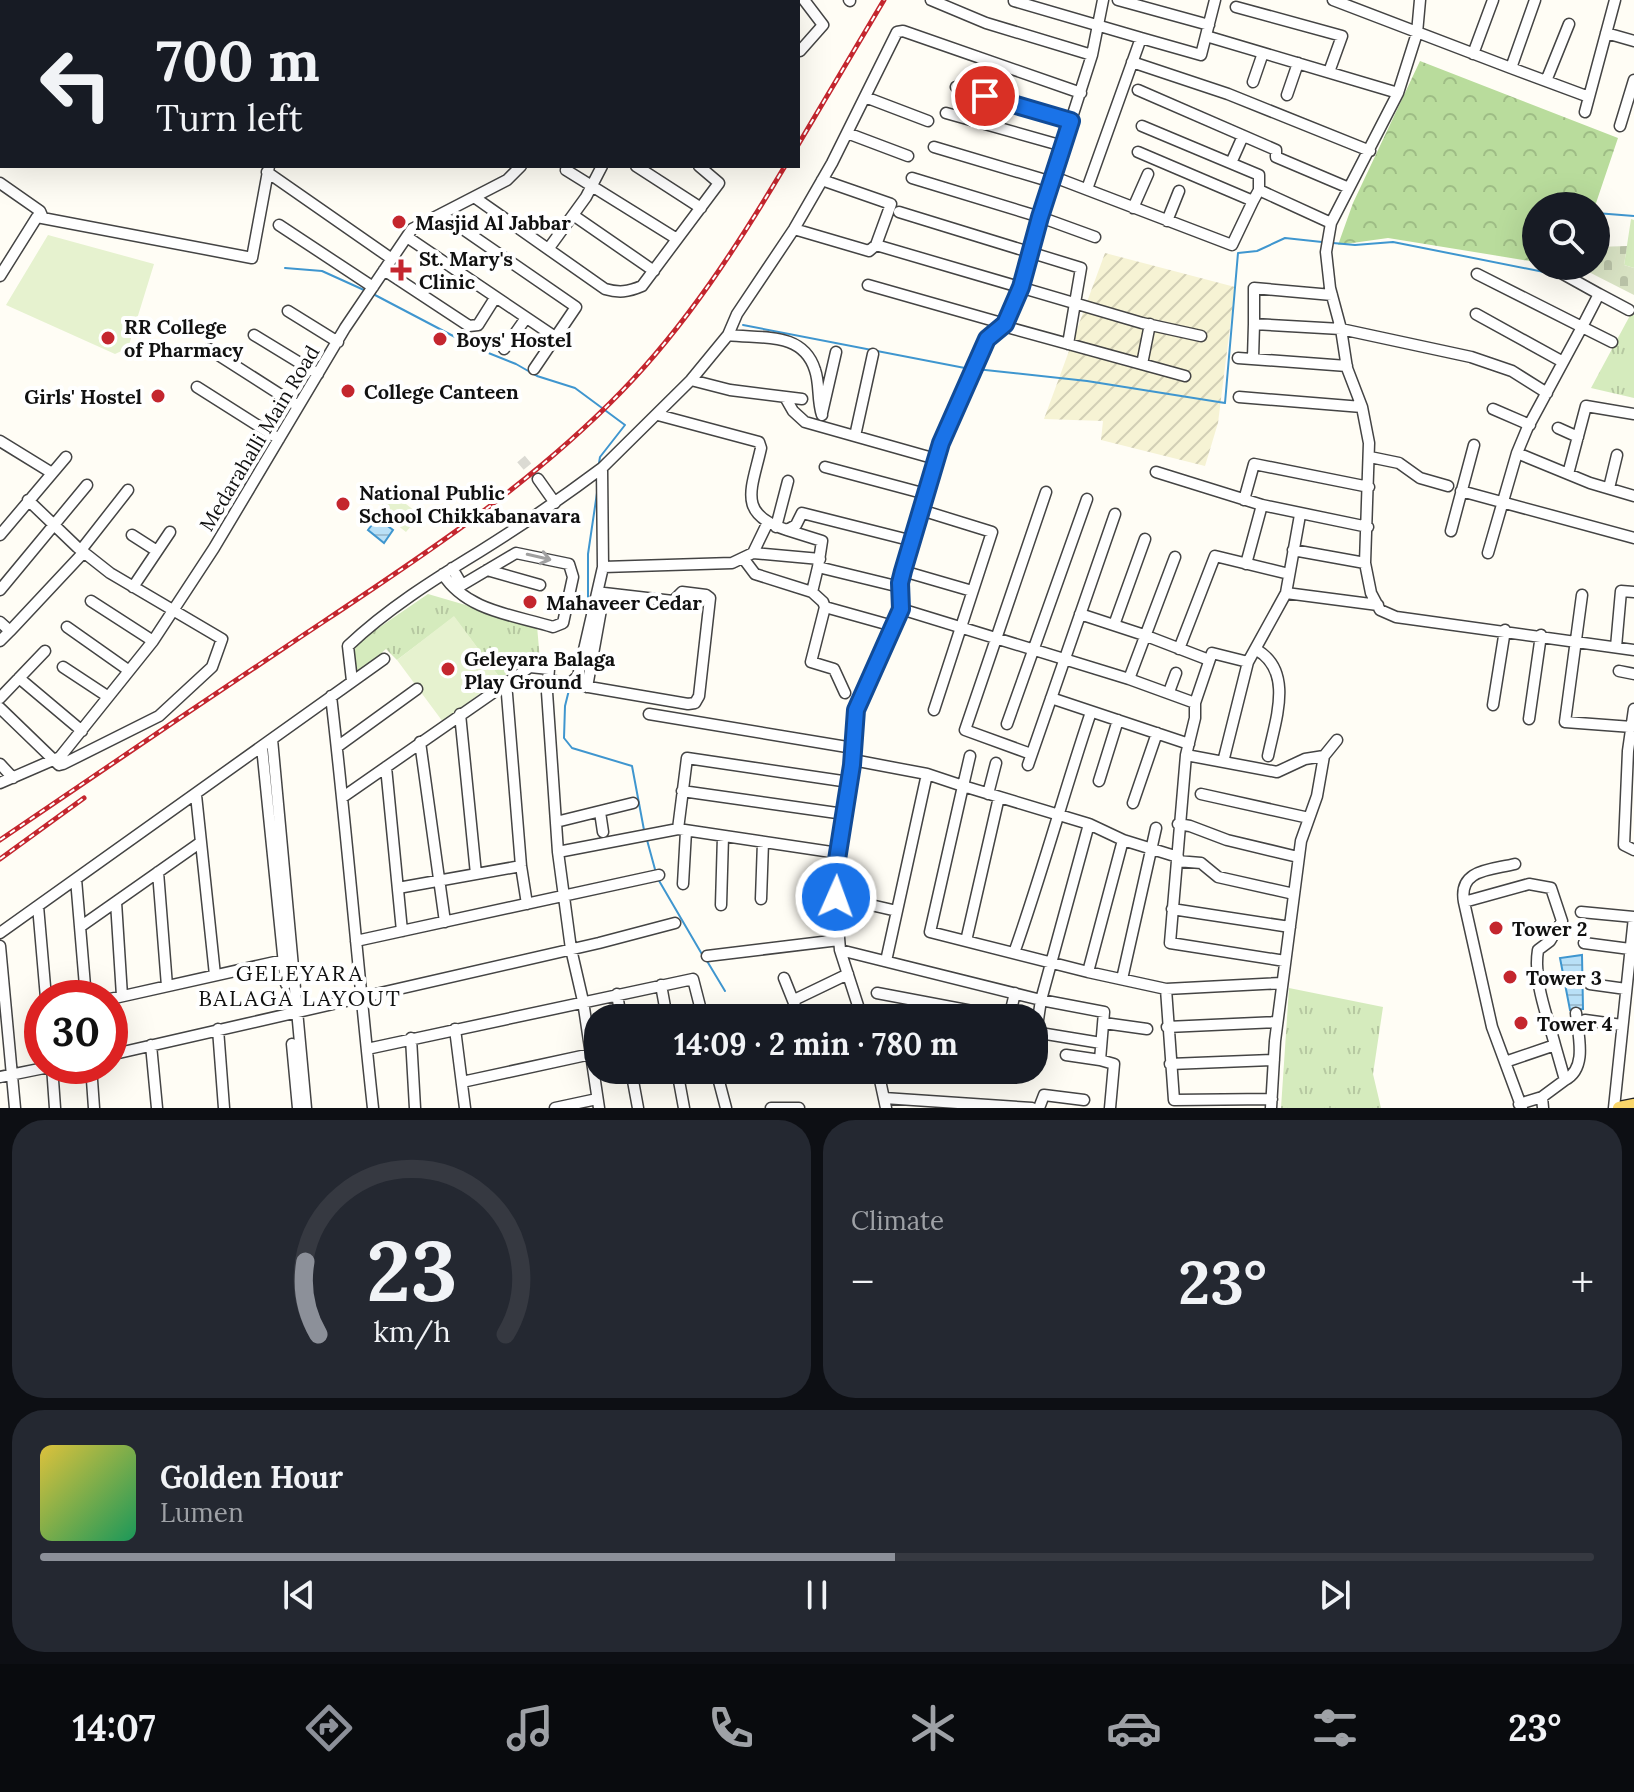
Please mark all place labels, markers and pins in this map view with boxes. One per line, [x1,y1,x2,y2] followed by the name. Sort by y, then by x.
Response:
[951,62,1019,130] pin
[415,210,571,235] place label: Masjid Al Jabbar
[390,213,408,231] marker: Masjid Al Jabbar
[419,246,513,294] place label: St. Mary's Clinic
[390,259,412,281] marker: St. Mary's Clinic
[124,314,243,362] place label: RR College of Pharmacy
[456,327,572,352] place label: Boys' Hostel
[99,329,117,347] marker: RR College of Pharmacy
[431,330,449,348] marker: Boys' Hostel
[364,379,519,404] place label: College Canteen
[339,382,357,400] marker: College Canteen
[24,384,142,409] place label: Girls' Hostel
[149,387,167,405] marker: Girls' Hostel
[359,480,581,528] place label: National Public School Chikkabanavara
[334,495,352,513] marker: National Public School Chikkabanavara
[546,590,702,615] place label: Mahaveer Cedar
[521,593,539,611] marker: Mahaveer Cedar
[464,646,616,694] place label: Geleyara Balaga Play Ground
[439,660,457,678] marker: Geleyara Balaga Play Ground
[1512,916,1587,941] place label: Tower 2
[1487,919,1505,937] marker: Tower 2
[1526,965,1602,990] place label: Tower 3
[1501,968,1519,986] marker: Tower 3
[1537,1011,1613,1036] place label: Tower 4
[1512,1014,1530,1032] marker: Tower 4

